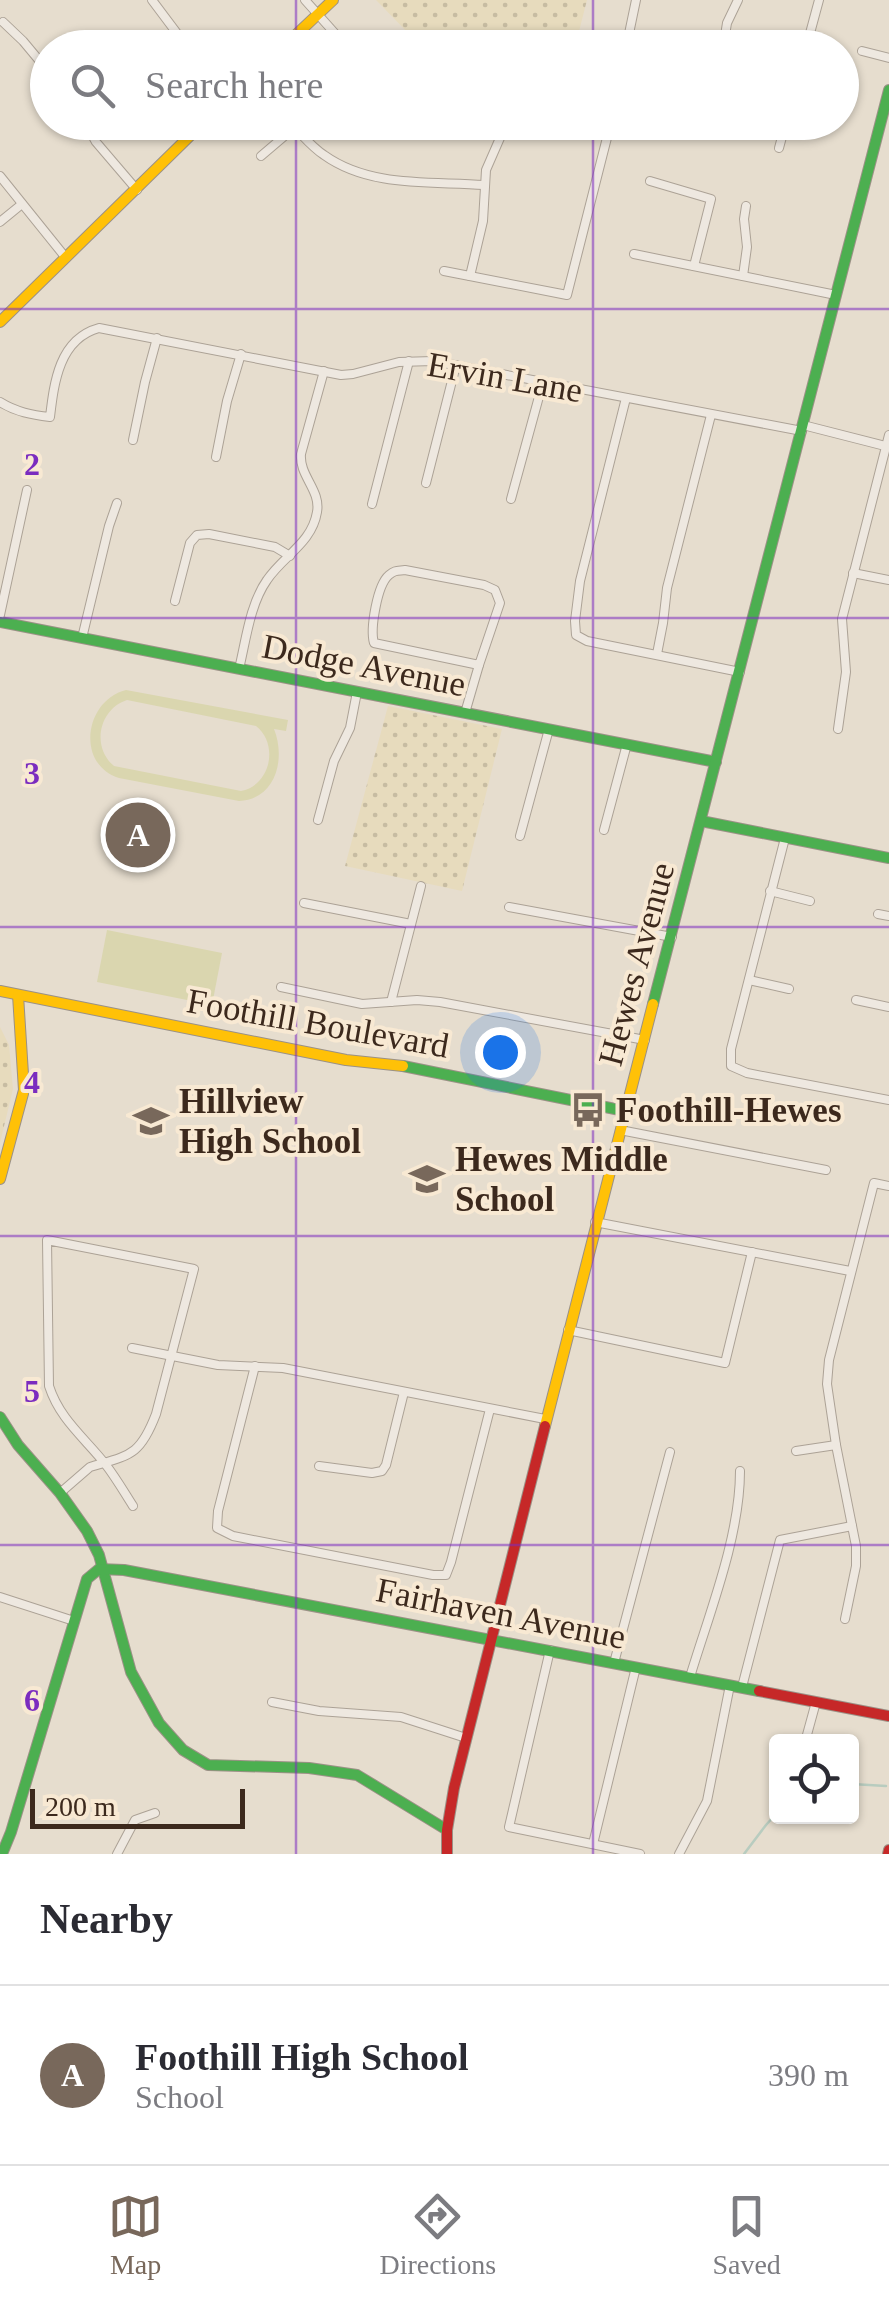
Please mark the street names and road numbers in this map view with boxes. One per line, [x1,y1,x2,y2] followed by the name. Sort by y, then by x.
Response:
[424,345,585,410] street label: Ervin Lane
[259,627,469,704] street label: Dodge Avenue
[591,858,682,1070] street label: Hewes Avenue
[184,981,452,1066] street label: Foothill Boulevard
[373,1570,629,1657] street label: Fairhaven Avenue

